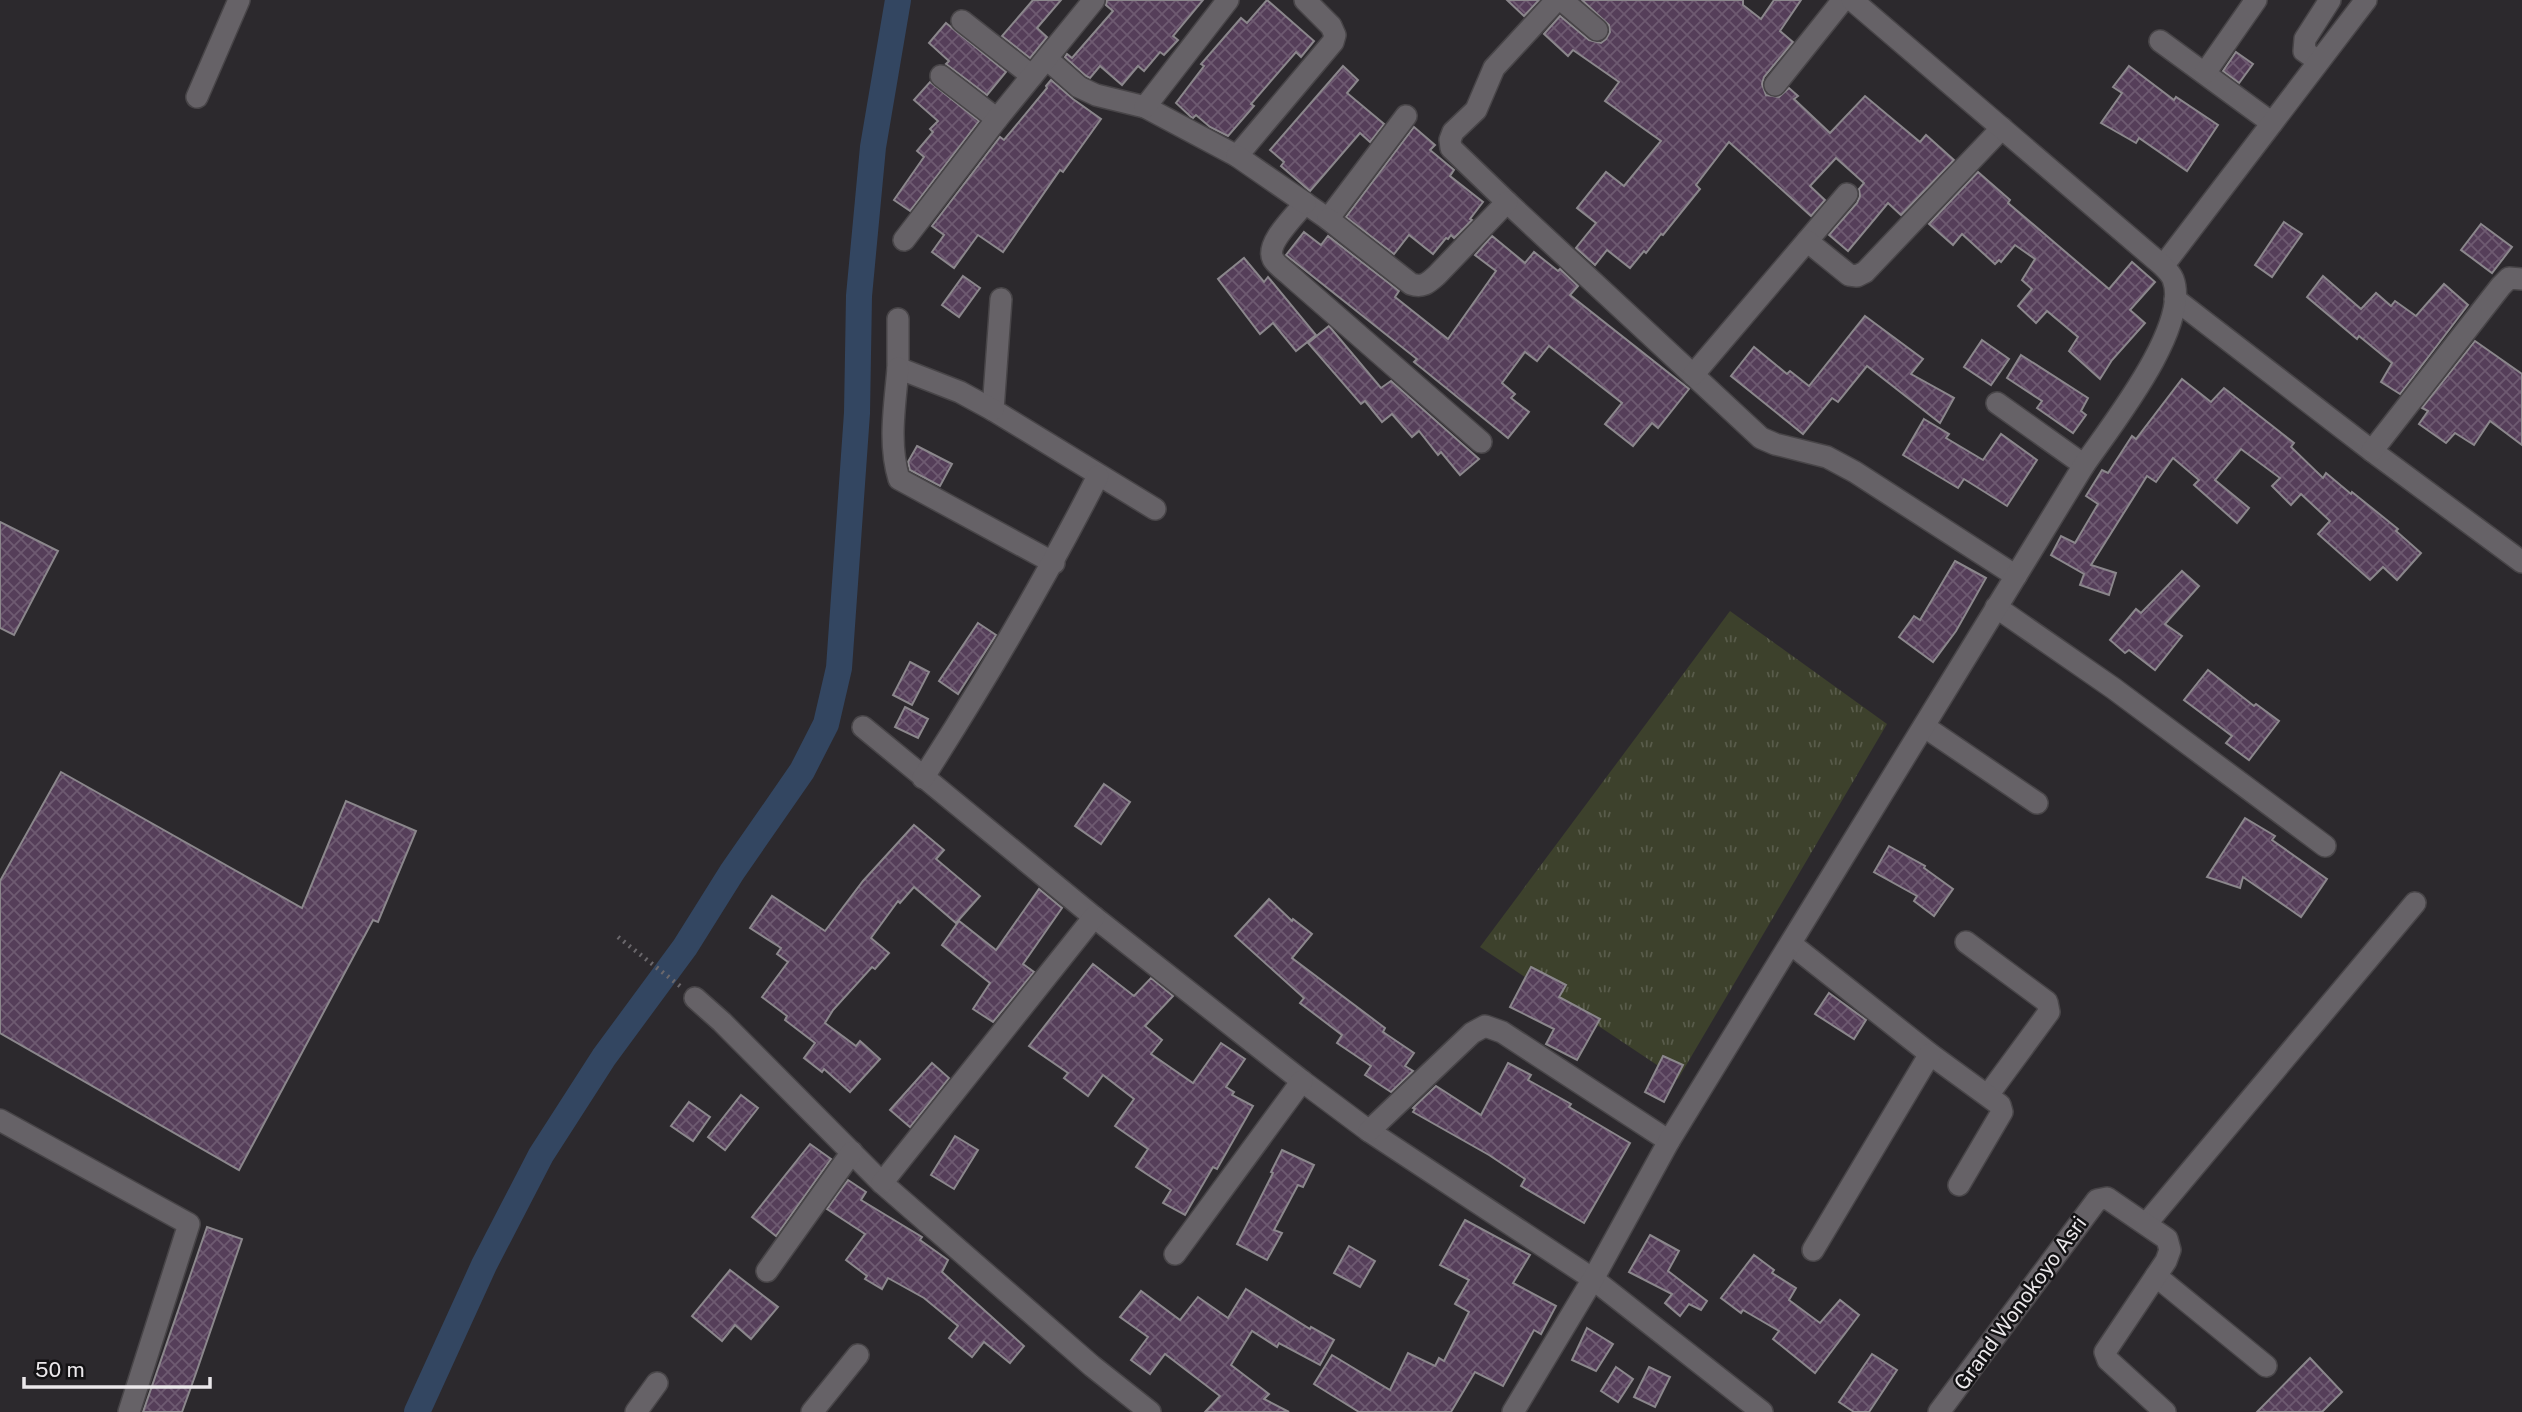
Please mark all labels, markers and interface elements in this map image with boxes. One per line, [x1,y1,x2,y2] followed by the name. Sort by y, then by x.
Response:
[1949,1211,2091,1395] street label: Grand Wonokoyo Asri
[24,1346,210,1390] scale bar
[35,1357,85,1382] text: 50 m

